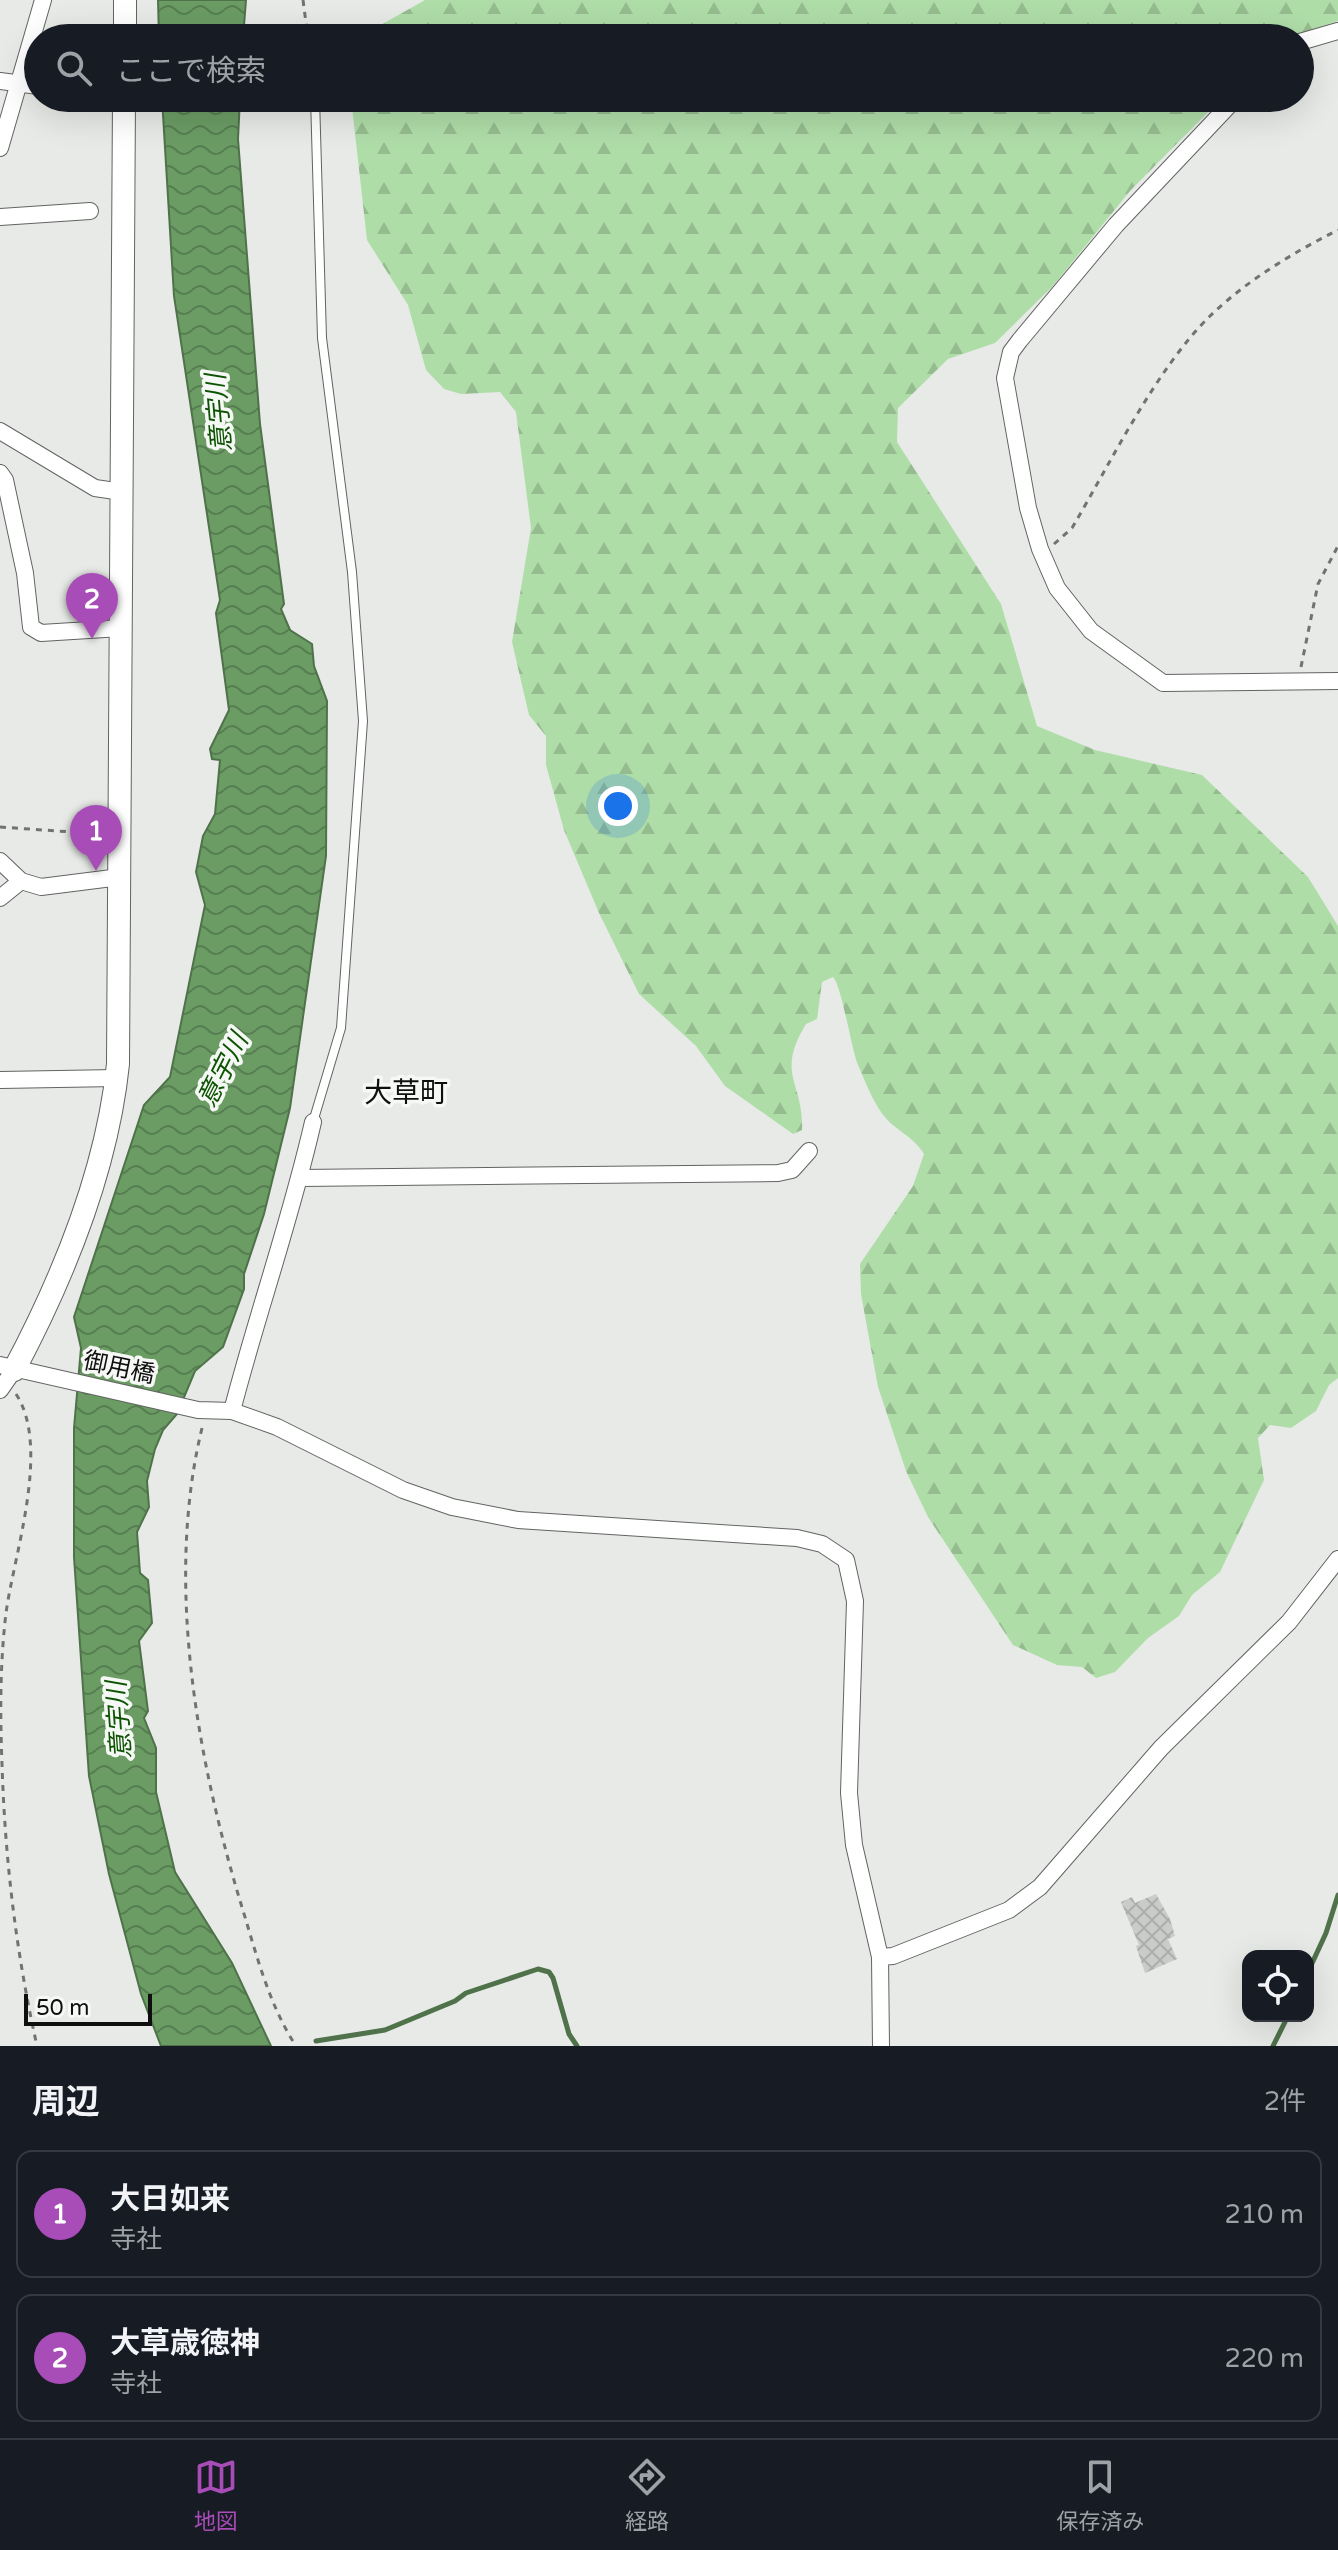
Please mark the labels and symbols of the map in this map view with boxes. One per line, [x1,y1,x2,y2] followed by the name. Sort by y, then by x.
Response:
[200,370,238,453] water label: 意宇川
[66,573,118,639] pin: 2
[598,786,638,826] your location
[70,805,122,871] pin: 1
[191,1026,256,1112] water label: 意宇川
[364,1076,448,1110] district label: 大草町
[81,1346,157,1390] street label: 御用橋
[101,1677,137,1760] water label: 意宇川
[24,1990,152,2026] scale bar

